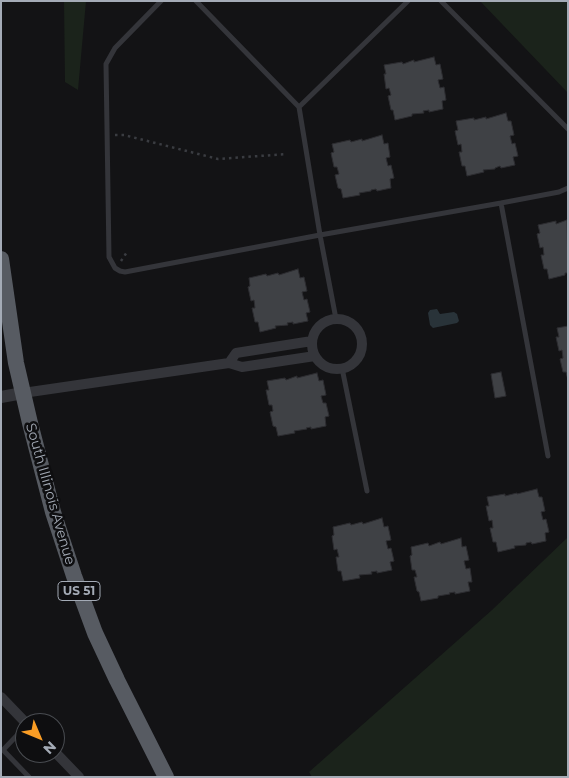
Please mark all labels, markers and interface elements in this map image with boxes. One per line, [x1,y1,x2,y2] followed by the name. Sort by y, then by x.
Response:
[22,421,78,567] street label: South Illinois Avenue
[58,582,100,600] road number: US 51
[15,713,65,763] north arrow
[40,738,60,758] text: N

